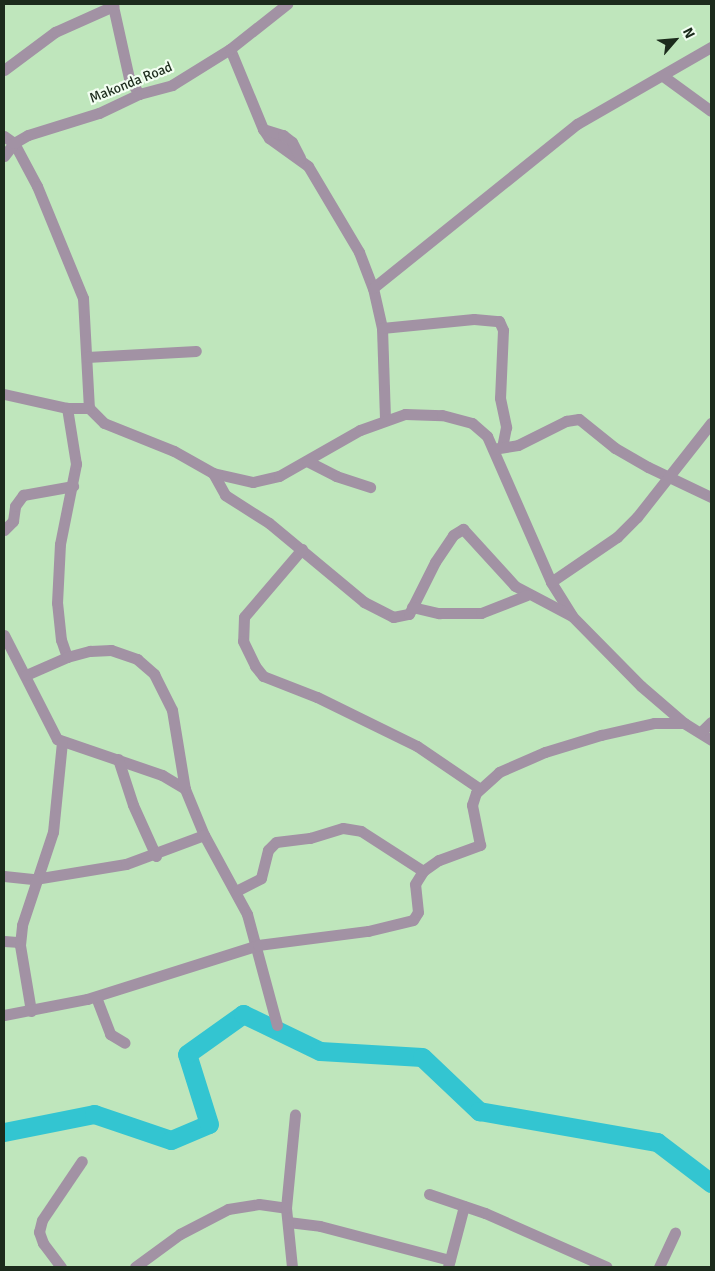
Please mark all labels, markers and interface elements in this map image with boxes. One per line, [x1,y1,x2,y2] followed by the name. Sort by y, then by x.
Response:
[650,15,700,65] north arrow
[679,25,699,41] text: N
[87,59,175,107] street label: Makonda Road

